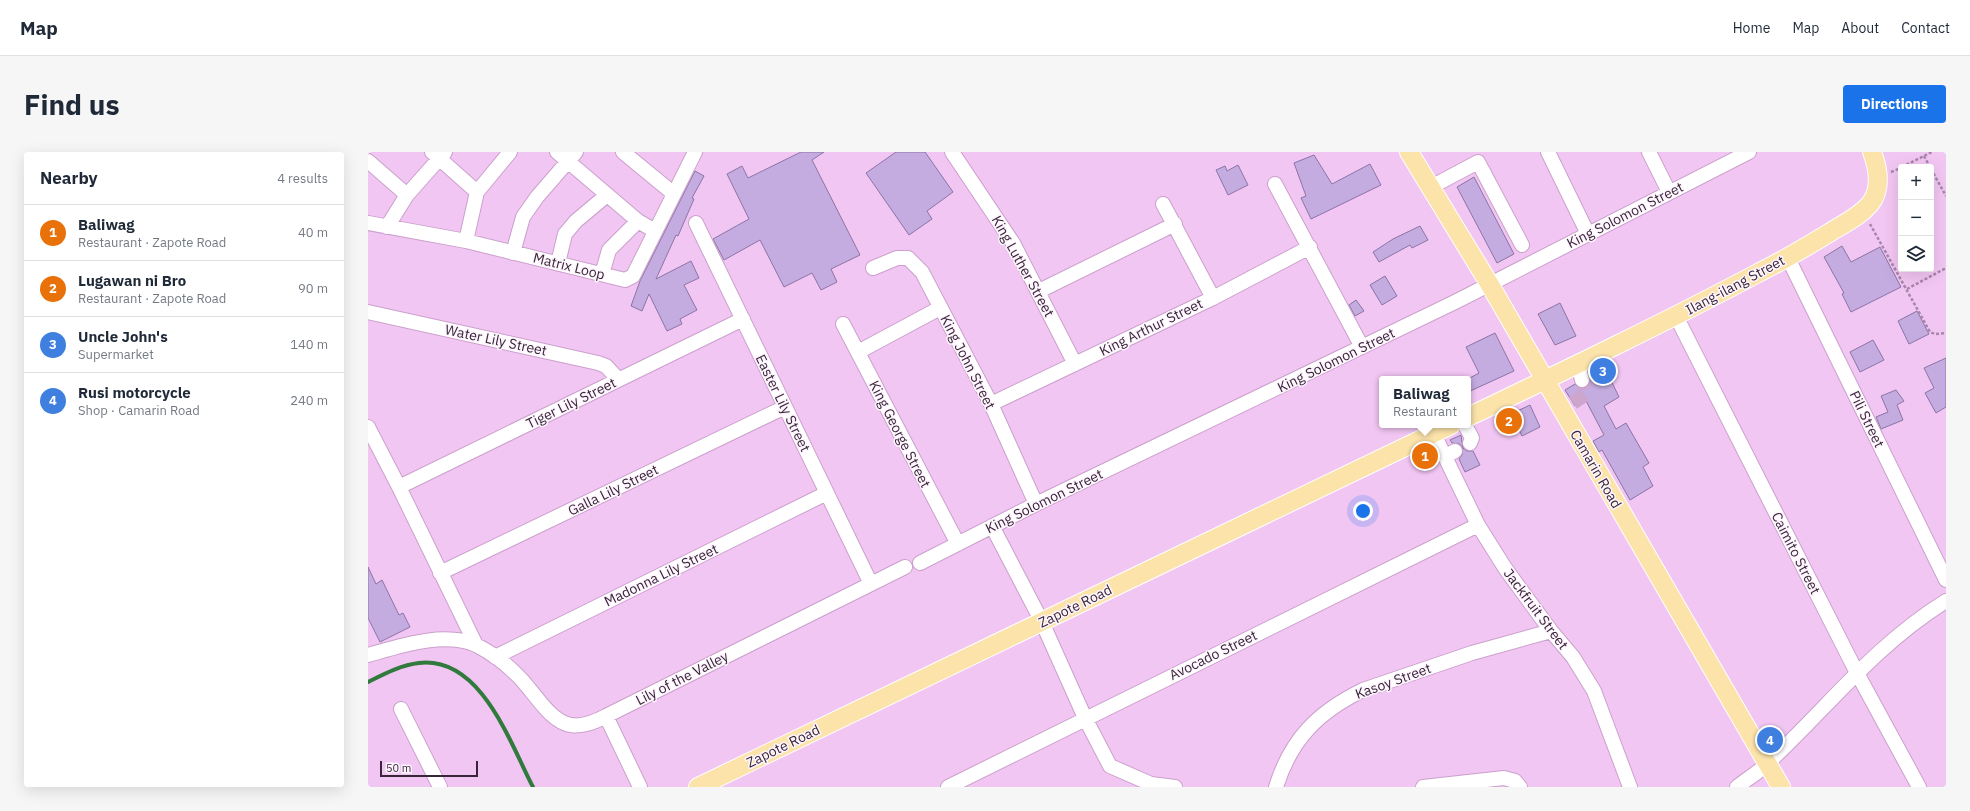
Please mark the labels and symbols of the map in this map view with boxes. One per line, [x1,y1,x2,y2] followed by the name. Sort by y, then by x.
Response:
[1564,178,1686,252] street label: King Solomon Street
[988,212,1058,320] street label: King Luther Street
[531,248,607,284] street label: Matrix Loop
[1682,251,1788,319] street label: Ilang-ilang Street
[1096,294,1206,360] street label: King Arthur Street
[936,312,1000,412] street label: King John Street
[443,320,549,360] street label: Water Lily Street
[1274,324,1398,396] street label: King Solomon Street
[752,351,814,455] street label: Easter Lily Street
[1590,356,1616,386] pin: 3
[523,373,619,433] street label: Tiger Lily Street
[865,377,935,491] street label: King George Street
[1846,388,1888,450] street label: Pili Street
[1496,406,1522,436] pin: 2
[1566,426,1626,512] street label: Camarin Road
[1412,441,1438,471] pin: 1
[565,460,661,520] street label: Galla Lily Street
[982,465,1106,537] street label: King Solomon Street
[1353,501,1373,521] your location
[1768,509,1824,597] street label: Caimito Street
[601,540,721,610] street label: Madonna Lily Street
[1500,565,1572,653] street label: Jackfruit Street
[1035,580,1115,632] street label: Zapote Road
[1166,626,1260,684] street label: Avocado Street
[633,647,731,709] street label: Lily of the Valley
[1353,659,1433,703] street label: Kasoy Street
[743,720,823,772] street label: Zapote Road
[1757,725,1783,755] pin: 4
[380,759,478,778] scale bar

